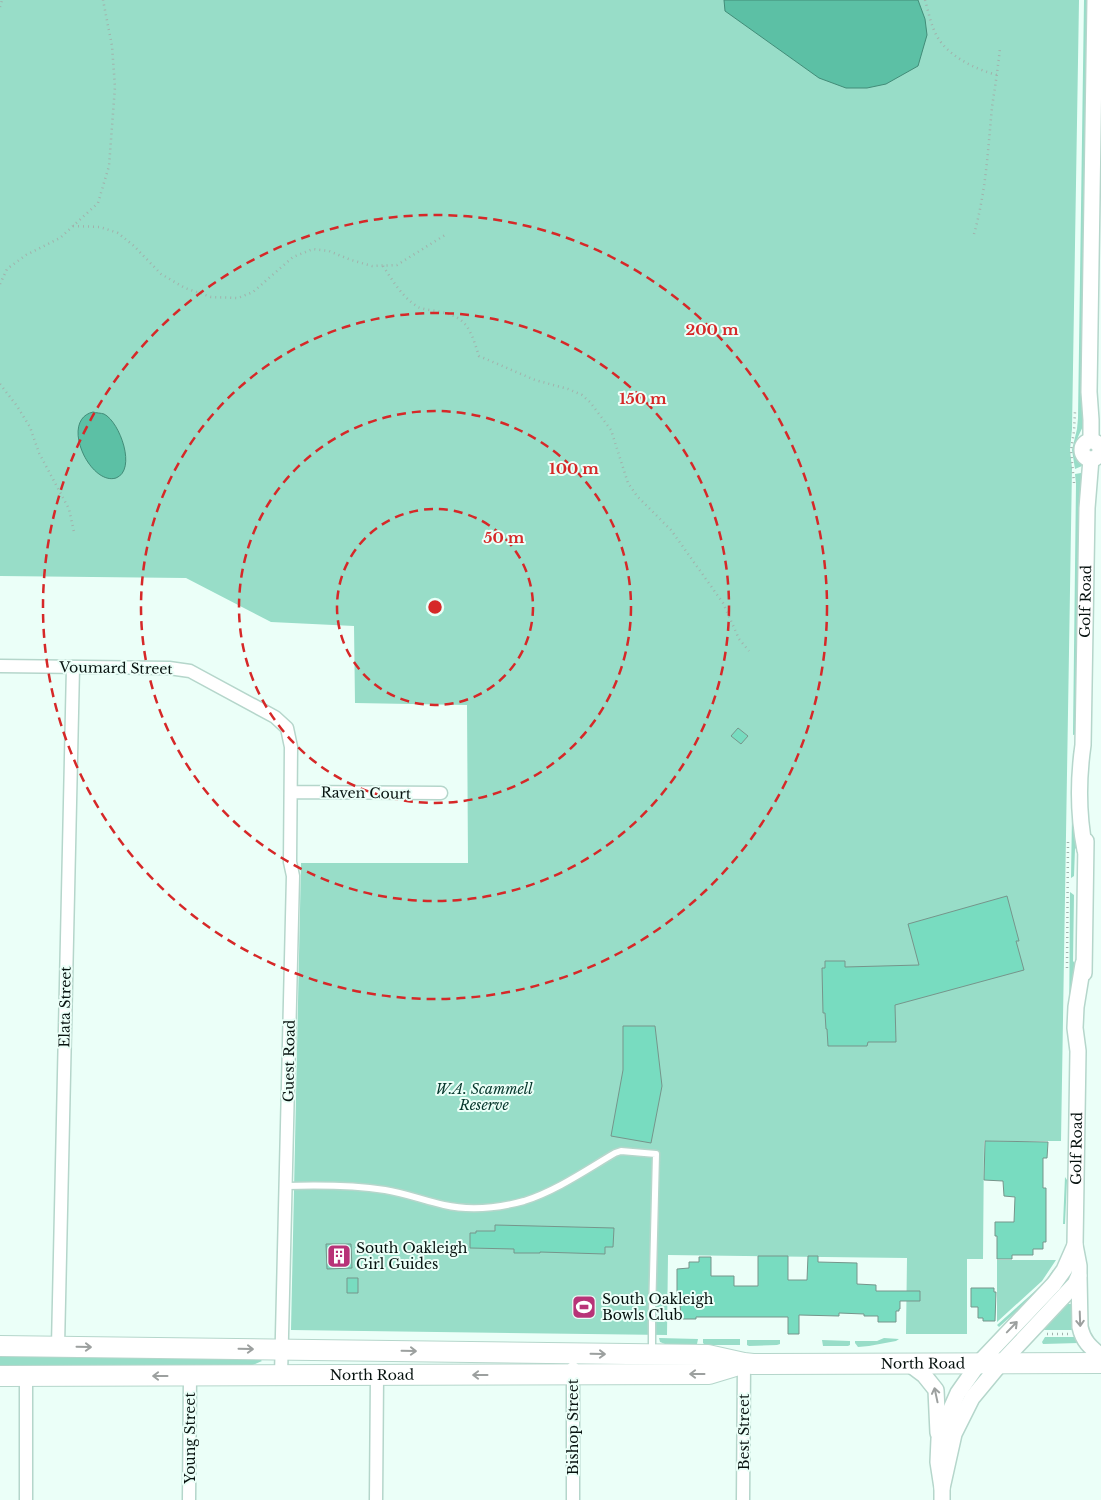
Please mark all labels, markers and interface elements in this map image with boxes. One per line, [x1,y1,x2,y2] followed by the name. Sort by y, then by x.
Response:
[686,320,739,339] text: 200 m
[619,389,667,408] text: 150 m
[549,459,599,478] text: 100 m
[484,528,525,547] text: 50 m
[1076,564,1095,638] street label: Golf Road
[426,598,444,616] centre of rings
[58,658,173,678] street label: Voumard Street
[321,783,412,803] street label: Raven Court
[55,965,75,1048] street label: Elata Street
[279,1019,299,1102] street label: Guest Road
[435,1080,533,1114] park label: W.A. Scammell Reserve
[1067,1111,1086,1185] street label: Golf Road
[356,1239,468,1273] place label: South Oakleigh Girl Guides
[326,1243,352,1269] building icon: South Oakleigh Girl Guides
[602,1290,714,1324] place label: South Oakleigh Bowls Club
[571,1294,597,1320] sports icon: South Oakleigh Bowls Club
[1075,1311,1085,1327] one-way arrow
[1006,1320,1018,1333] one-way arrow
[75,1342,91,1352] one-way arrow
[238,1344,254,1354] one-way arrow
[400,1346,416,1356] one-way arrow
[590,1349,606,1359] one-way arrow
[881,1354,966,1373] street label: North Road
[330,1366,415,1384] street label: North Road
[689,1369,705,1379] one-way arrow
[472,1370,488,1380] one-way arrow
[152,1371,168,1381] one-way arrow
[564,1378,582,1475] street label: Bishop Street
[930,1387,940,1403] one-way arrow
[181,1392,199,1485] street label: Young Street
[735,1393,753,1470] street label: Best Street

